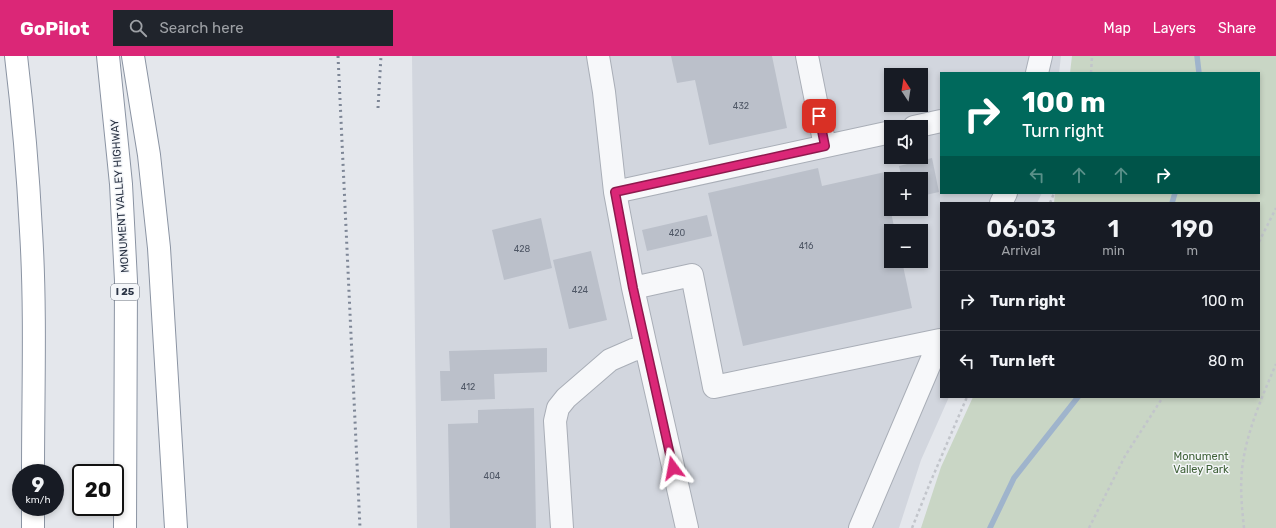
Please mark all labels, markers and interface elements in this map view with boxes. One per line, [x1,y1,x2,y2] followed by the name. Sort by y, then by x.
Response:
[113,10,393,46] search box
[20,17,89,40] text: GoPilot
[127,17,149,39] icon: search
[159,19,244,37] text: Search here
[1104,20,1131,37] text: Map
[1153,20,1196,37] text: Layers
[1218,20,1256,37] text: Share
[884,68,928,112] north arrow
[884,68,928,268] map controls
[1022,86,1106,119] text: 100 m
[956,88,1008,140] icon: right
[802,99,836,133] pin
[733,101,749,111] house number: 432
[808,105,830,127] icon: arrive
[108,119,132,273] street label: MONUMENT VALLEY HIGHWAY
[884,120,928,164] button: sound
[1022,120,1104,142] text: Turn right
[1026,164,1048,186] icon: left
[1068,164,1090,186] icon: ahead
[1110,164,1132,186] icon: ahead
[1152,164,1174,186] icon: right
[884,172,928,216] button: +
[986,215,1056,243] text: 06:03
[1108,215,1119,243] text: 1
[1171,215,1214,243] text: 190
[884,224,928,268] button: −
[669,228,686,238] house number: 420
[799,241,814,251] house number: 416
[1002,243,1041,258] text: Arrival
[1102,243,1125,258] text: min
[1187,243,1198,258] text: m
[514,244,531,254] house number: 428
[111,284,139,300] road number: I 25
[572,285,589,295] house number: 424
[956,290,978,312] icon: right
[990,292,1065,310] text: Turn right
[1202,292,1244,310] text: 100 m
[956,350,978,372] icon: left
[990,352,1055,370] text: Turn left
[1208,352,1244,370] text: 80 m
[461,382,475,392] house number: 412
[652,447,694,489] position arrow
[1173,450,1229,476] park label: Monument Valley Park
[72,464,124,516] speed limit sign: 20
[484,471,501,481] house number: 404
[32,473,44,497] text: 9
[26,494,50,506] text: km/h

